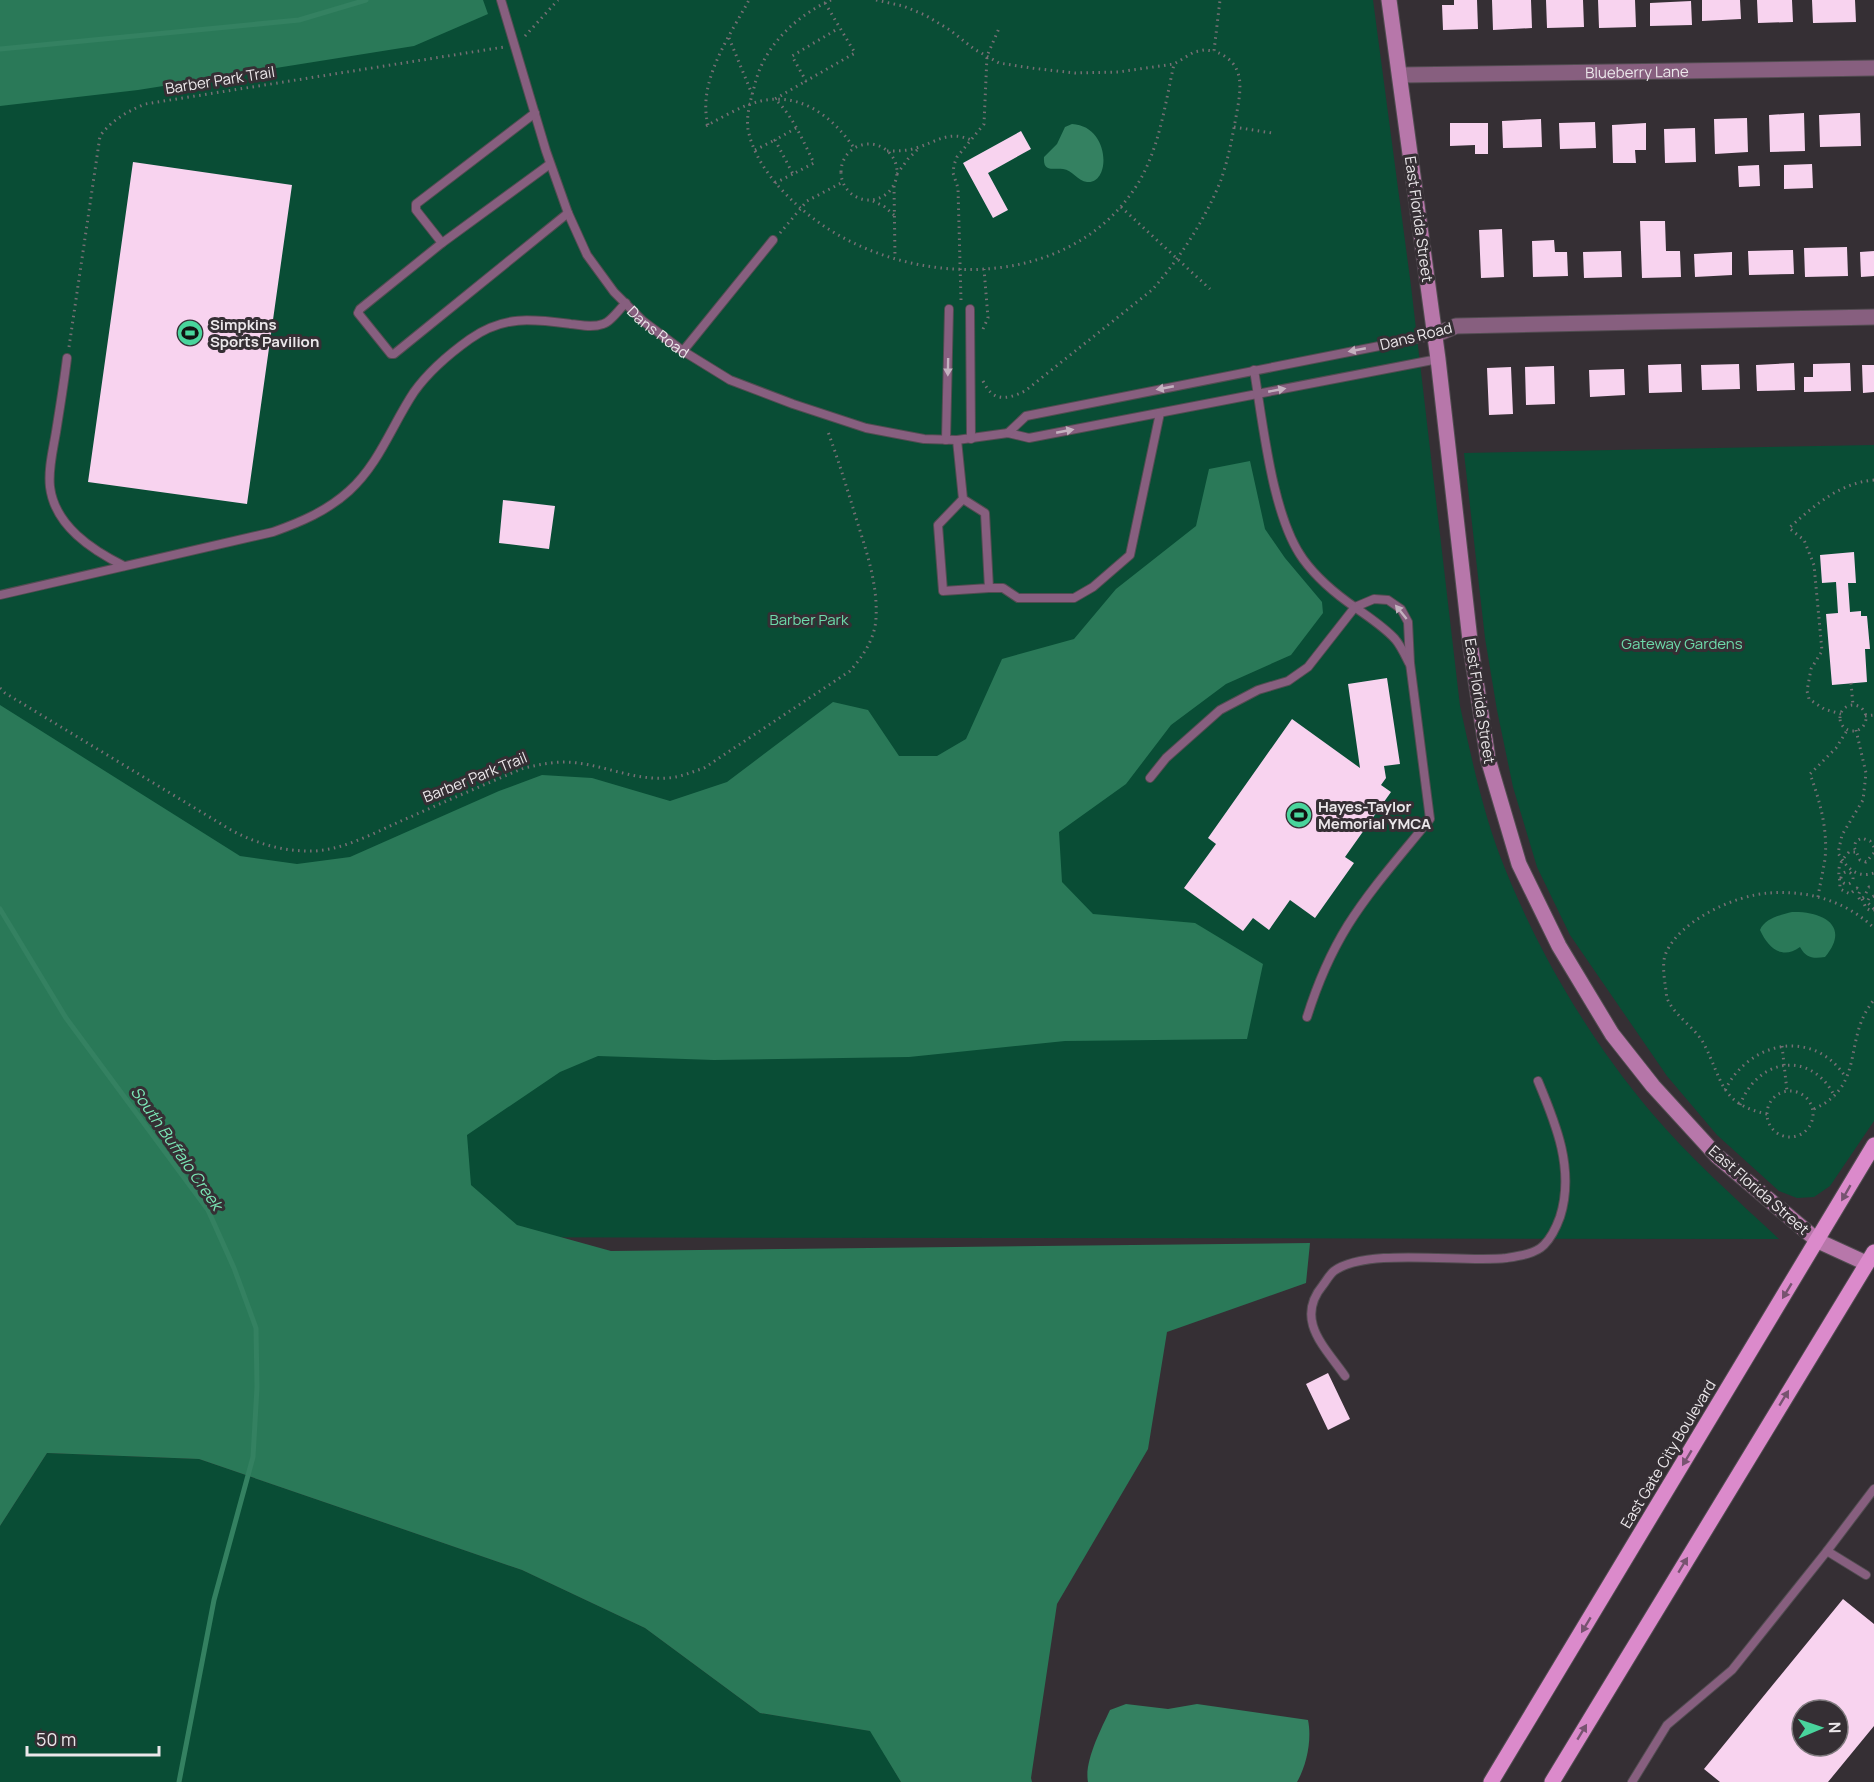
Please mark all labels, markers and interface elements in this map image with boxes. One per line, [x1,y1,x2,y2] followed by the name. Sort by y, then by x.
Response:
[1585,60,1689,83] street label: Blueberry Lane
[164,61,276,99] street label: Barber Park Trail
[1400,155,1438,283] street label: East Florida Street
[623,301,693,363] street label: Dans Road
[210,314,319,352] place label: Simpkins Sports Pavilion
[1378,317,1454,355] street label: Dans Road
[175,318,205,348] sports icon: Simpkins Sports Pavilion
[1347,346,1366,355] one-way arrow
[943,358,953,377] one-way arrow
[1156,384,1175,393] one-way arrow
[1268,385,1287,394] one-way arrow
[1056,426,1075,435] one-way arrow
[1394,604,1407,620] one-way arrow
[770,609,849,630] park label: Barber Park
[1621,633,1743,654] park label: Gateway Gardens
[1460,637,1500,765] street label: East Florida Street
[420,747,530,807] street label: Barber Park Trail
[1318,796,1431,834] place label: Hayes-Taylor Memorial YMCA
[1284,800,1314,830] sports icon: Hayes-Taylor Memorial YMCA
[126,1082,229,1216] water label: South Buffalo Creek
[1704,1140,1814,1240] street label: East Florida Street
[1841,1185,1851,1202] one-way arrow
[1782,1283,1793,1299] one-way arrow
[1615,1376,1721,1532] street label: East Gate City Boulevard
[1779,1390,1790,1406] one-way arrow
[1681,1450,1692,1466] one-way arrow
[1678,1557,1689,1573] one-way arrow
[1581,1617,1591,1634] one-way arrow
[1790,1698,1850,1758] north arrow
[27,1719,159,1757] scale bar
[1824,1721,1846,1734] text: N
[1577,1724,1588,1740] one-way arrow
[36,1727,76,1751] text: 50 m

